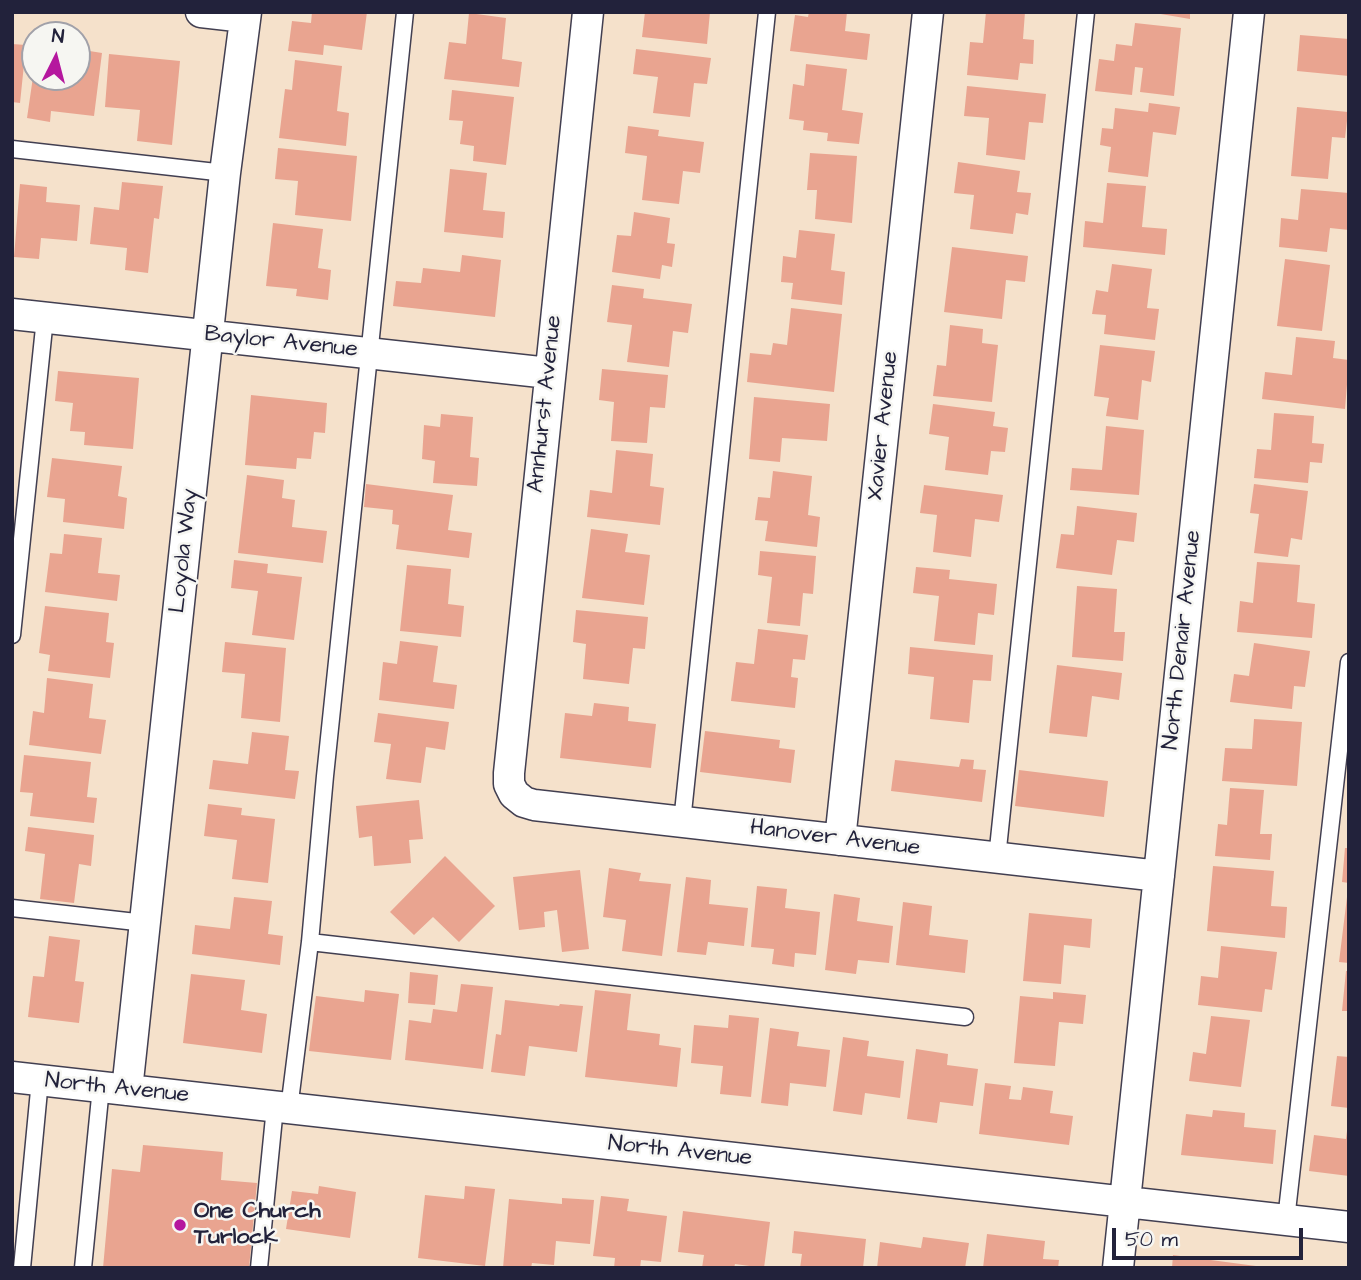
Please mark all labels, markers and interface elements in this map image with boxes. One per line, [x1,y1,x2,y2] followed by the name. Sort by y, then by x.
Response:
[21,21,91,91] north arrow
[51,23,65,51] text: N
[523,314,569,494] street label: Annhurst Avenue
[203,321,359,365] street label: Baylor Avenue
[862,350,906,502] street label: Xavier Avenue
[165,487,205,615] street label: Loyola Way
[1158,529,1208,751] street label: North Denair Avenue
[748,815,922,863] street label: Hanover Avenue
[44,1068,190,1110] street label: North Avenue
[607,1131,753,1173] street label: North Avenue
[194,1198,321,1252] place label: One Church Turlock
[1116,1214,1307,1258] scale bar
[172,1217,188,1233] marker: One Church Turlock
[1125,1225,1178,1254] text: 50 m

